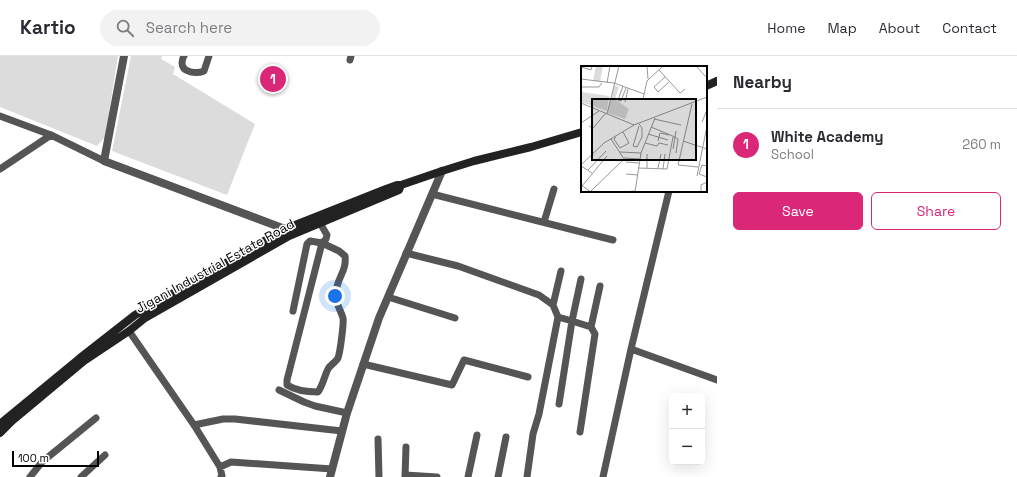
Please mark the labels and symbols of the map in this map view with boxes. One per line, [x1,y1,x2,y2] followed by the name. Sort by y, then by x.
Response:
[260,64,286,94] pin: 1
[581,66,707,192] inset map
[133,215,297,317] street label: Jigani Industrial Estate Road
[325,286,345,306] your location
[12,449,99,468] scale bar

